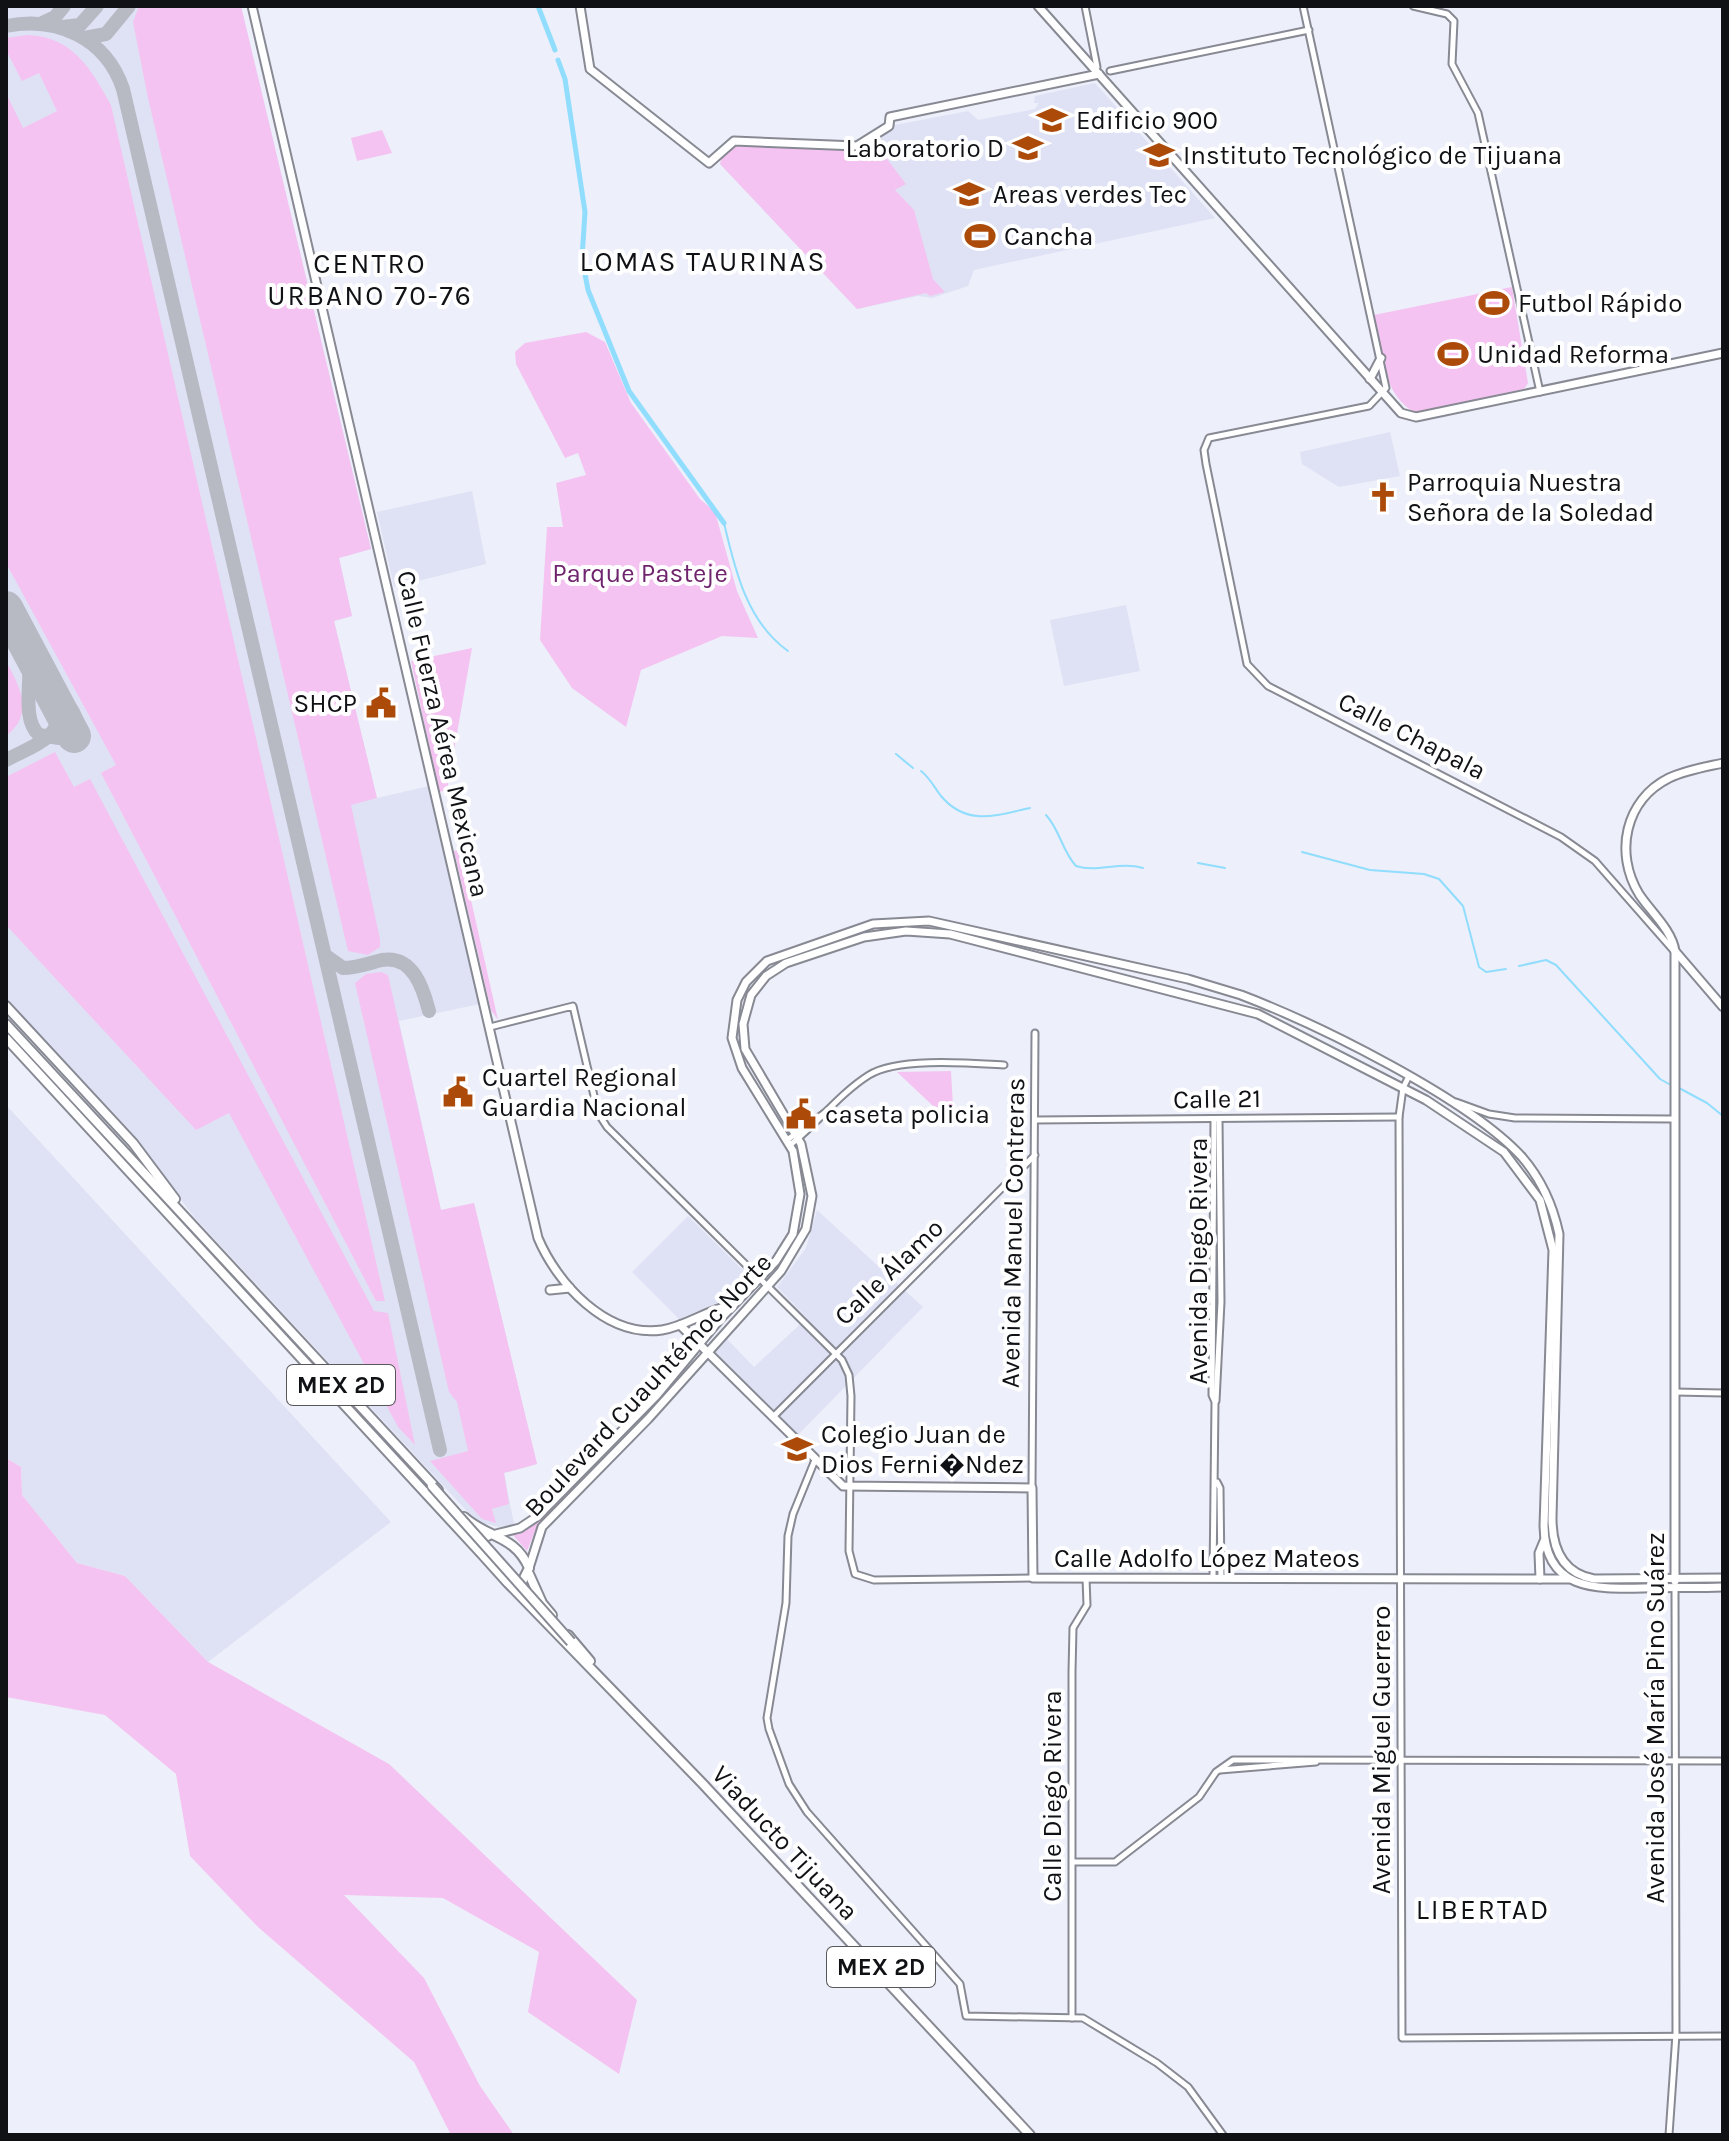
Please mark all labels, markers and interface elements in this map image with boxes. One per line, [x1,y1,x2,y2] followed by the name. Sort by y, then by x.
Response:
[1035,103,1069,137] school or university icon: Edificio 900
[1076,105,1218,136] place label: Edificio 900
[1011,131,1045,165] school or university icon: Laboratorio D
[846,133,1004,164] place label: Laboratorio D
[1142,138,1176,172] school or university icon: Instituto Tecnológico de Tijuana
[1183,140,1562,171] place label: Instituto Tecnológico de Tijuana
[952,177,986,211] school or university icon: Areas verdes Tec
[993,179,1187,210] place label: Areas verdes Tec
[963,219,997,253] sports icon: Cancha
[1004,221,1093,252] place label: Cancha
[580,245,826,278] district label: LOMAS TAURINAS
[267,247,473,312] district label: CENTRO URBANO 70-76
[1477,286,1511,320] sports icon: Futbol Rápido
[1518,288,1682,319] place label: Futbol Rápido
[1436,337,1470,371] sports icon: Unidad Reforma
[1477,339,1669,370] place label: Unidad Reforma
[1407,467,1654,528] place label: Parroquia Nuestra Señora de la Soledad
[1366,480,1400,514] church icon: Parroquia Nuestra Señora de la Soledad
[552,558,728,589] park label: Parque Pasteje
[390,568,496,900] street label: Calle Fuerza Aérea Mexicana
[364,686,398,720] public building icon: SHCP
[1333,686,1491,786] street label: Calle Chapala
[294,688,357,719] place label: SHCP
[482,1062,687,1123] place label: Cuartel Regional Guardia Nacional
[441,1075,475,1109] public building icon: Cuartel Regional Guardia Nacional
[995,1078,1031,1388] street label: Avenida Manuel Contreras
[1173,1083,1261,1115] street label: Calle 21
[784,1097,818,1131] public building icon: caseta policia
[825,1099,990,1130] place label: caseta policia
[1183,1137,1214,1385] street label: Avenida Diego Rivera
[827,1212,950,1332] street label: Calle Álamo
[518,1247,778,1523] street label: Boulevard Cuauhtémoc Norte
[287,1365,395,1405] road number: MEX 2D
[821,1419,1024,1480] place label: Colegio Juan de Dios Ferni�Ndez
[780,1432,814,1466] school or university icon: Colegio Juan de Dios Ferni�Ndez
[1640,1532,1671,1904] street label: Avenida José María Pino Suárez
[1054,1543,1360,1574] street label: Calle Adolfo López Mateos
[1366,1606,1397,1894] street label: Avenida Miguel Guerrero
[1037,1690,1068,1902] street label: Calle Diego Rivera
[705,1759,865,1927] street label: Viaducto Tijuana
[1416,1893,1550,1926] district label: LIBERTAD
[827,1947,935,1987] road number: MEX 2D

